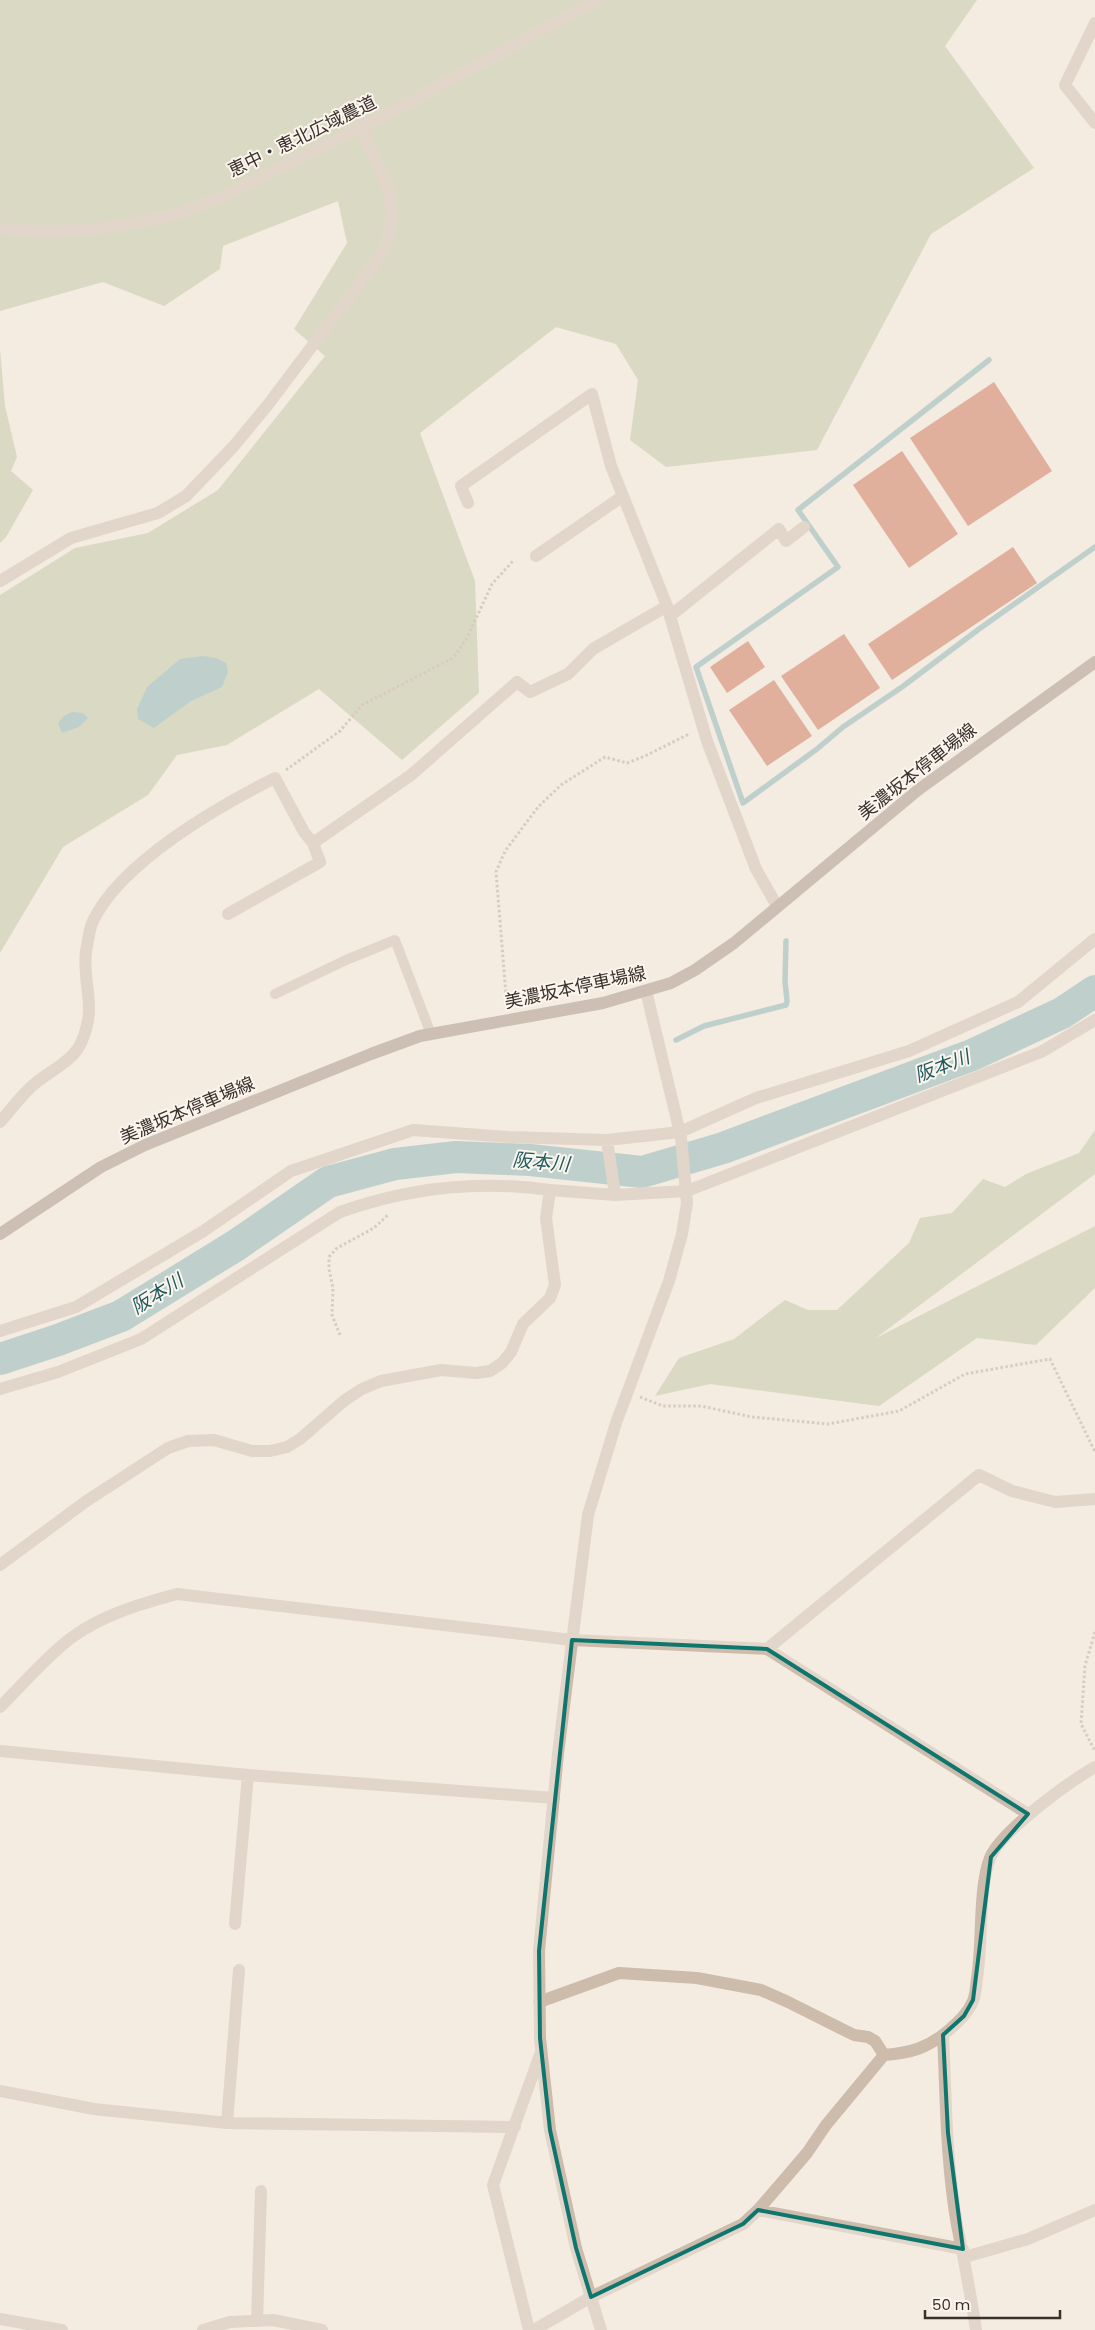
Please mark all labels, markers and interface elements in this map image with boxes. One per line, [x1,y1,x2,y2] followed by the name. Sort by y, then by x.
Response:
[224,89,380,183] street label: 恵中・恵北広域農道
[853,717,981,825] street label: 美濃坂本停車場線
[502,960,648,1014] street label: 美濃坂本停車場線
[911,1042,975,1089] water label: 阪本川
[116,1070,258,1150] street label: 美濃坂本停車場線
[511,1146,573,1178] water label: 阪本川
[126,1266,190,1321] water label: 阪本川
[925,2288,1060,2320] scale bar
[932,2294,970,2315] text: 50 m

